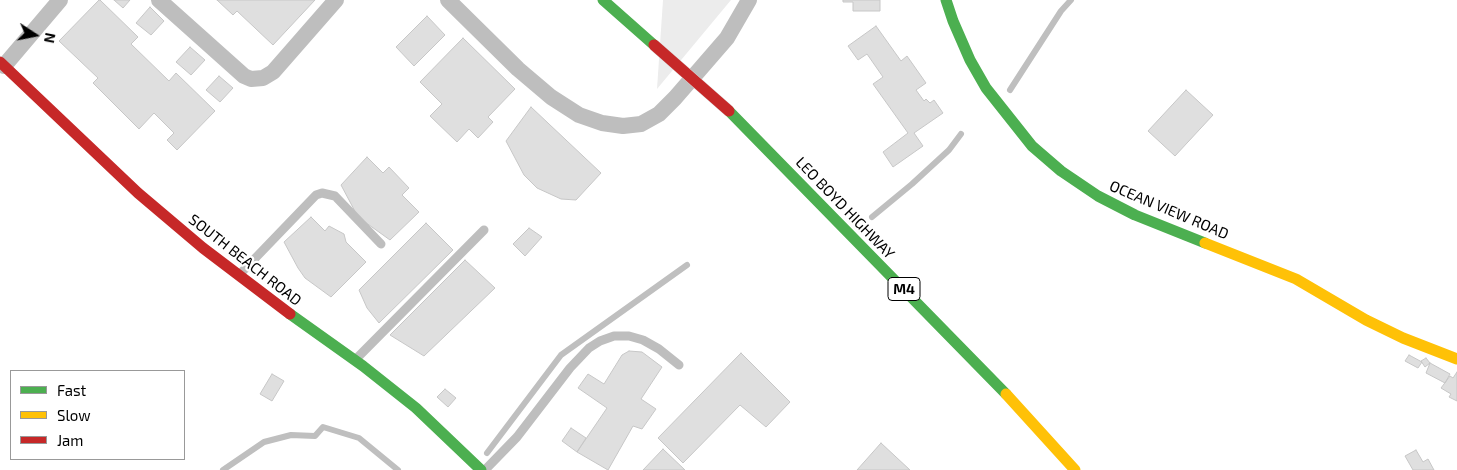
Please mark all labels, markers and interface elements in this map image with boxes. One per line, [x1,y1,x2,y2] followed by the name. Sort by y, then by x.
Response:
[10,10,60,60] north arrow
[41,31,60,45] text: N
[792,153,898,263] street label: LEO BOYD HIGHWAY
[1107,177,1231,243] street label: OCEAN VIEW ROAD
[185,210,305,310] street label: SOUTH BEACH ROAD
[888,278,920,300] road number: M4
[10,370,185,460] legend
[57,381,86,399] text: Fast
[57,406,91,424] text: Slow
[57,431,83,449] text: Jam

